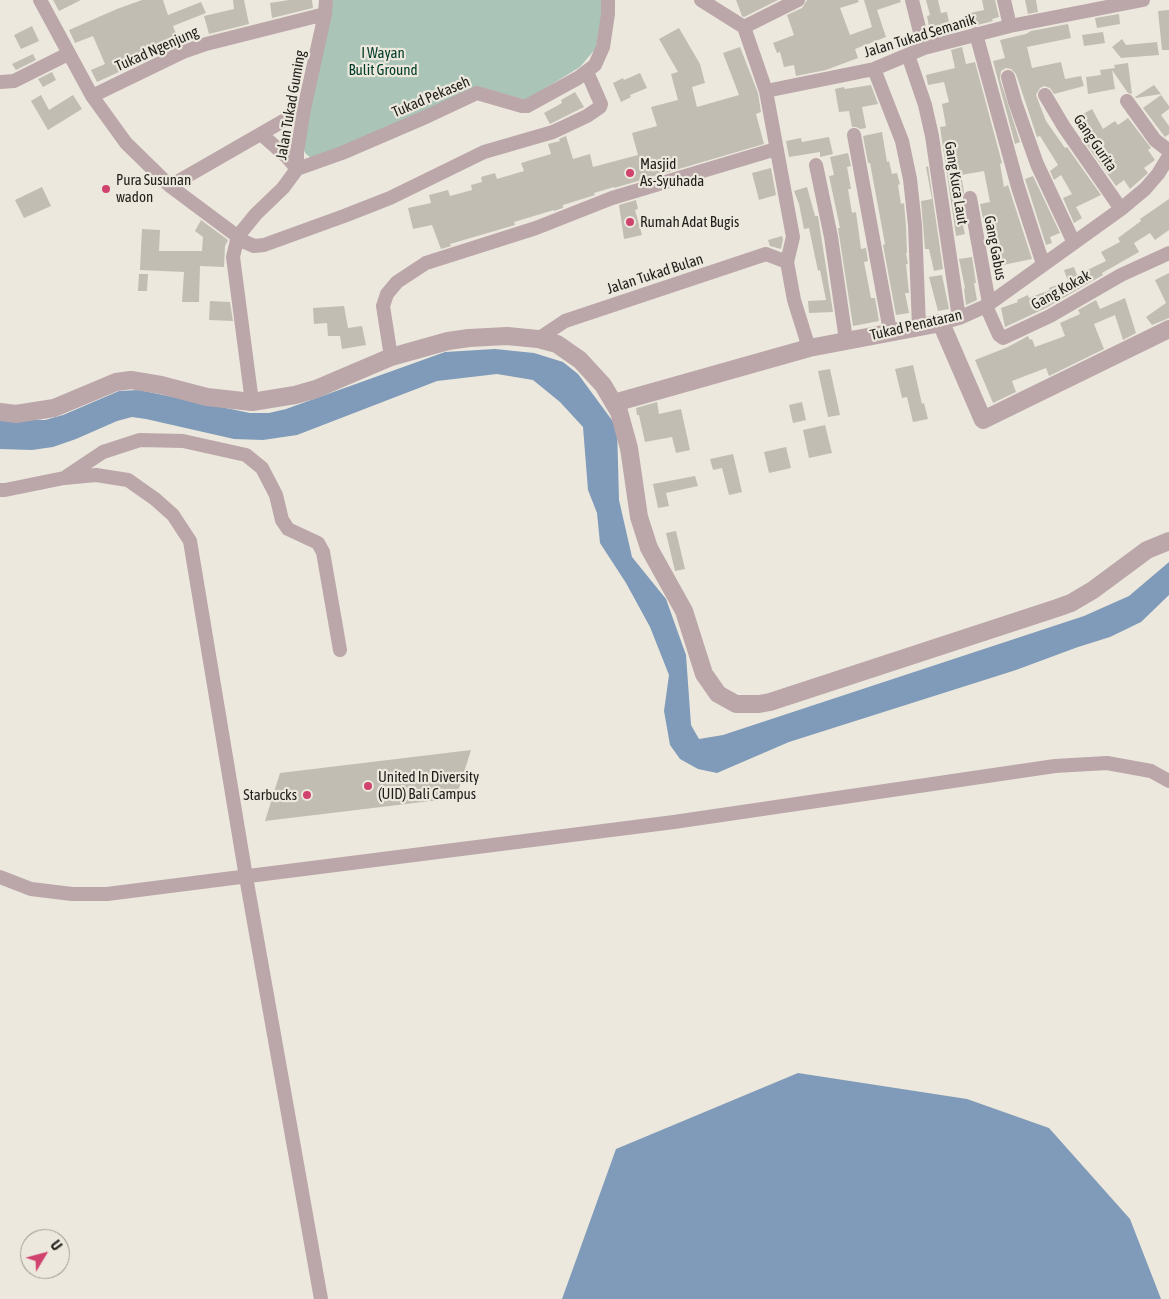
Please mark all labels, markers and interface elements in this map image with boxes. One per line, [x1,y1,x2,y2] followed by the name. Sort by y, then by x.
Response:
[862,10,978,62] street label: Jalan Tukad Semanik
[113,23,201,75] street label: Tukad Ngenjung
[348,44,418,79] park label: I Wayan Bulit Ground
[272,49,310,161] street label: Jalan Tukad Guming
[389,73,473,121] street label: Tukad Pekaseh
[1069,111,1121,175] street label: Gang Gurita
[941,140,971,226] street label: Gang Kuca Laut
[640,155,704,190] place label: Masjid As-Syuhada
[624,167,636,179] marker: Masjid As-Syuhada
[116,171,191,206] place label: Pura Susunan wadon
[100,183,112,195] marker: Pura Susunan wadon
[640,213,739,231] place label: Rumah Adat Bugis
[980,214,1010,282] street label: Gang Gabus
[624,216,636,228] marker: Rumah Adat Bugis
[604,250,706,298] street label: Jalan Tukad Bulan
[1028,266,1094,314] street label: Gang Kokak
[868,306,964,344] street label: Tukad Penataran
[378,768,479,803] place label: United In Diversity (UID) Bali Campus
[362,780,374,792] marker: United In Diversity (UID) Bali Campus
[243,786,297,804] place label: Starbucks
[301,789,313,801] marker: Starbucks
[20,1229,70,1279] north arrow
[47,1237,65,1254] text: U

